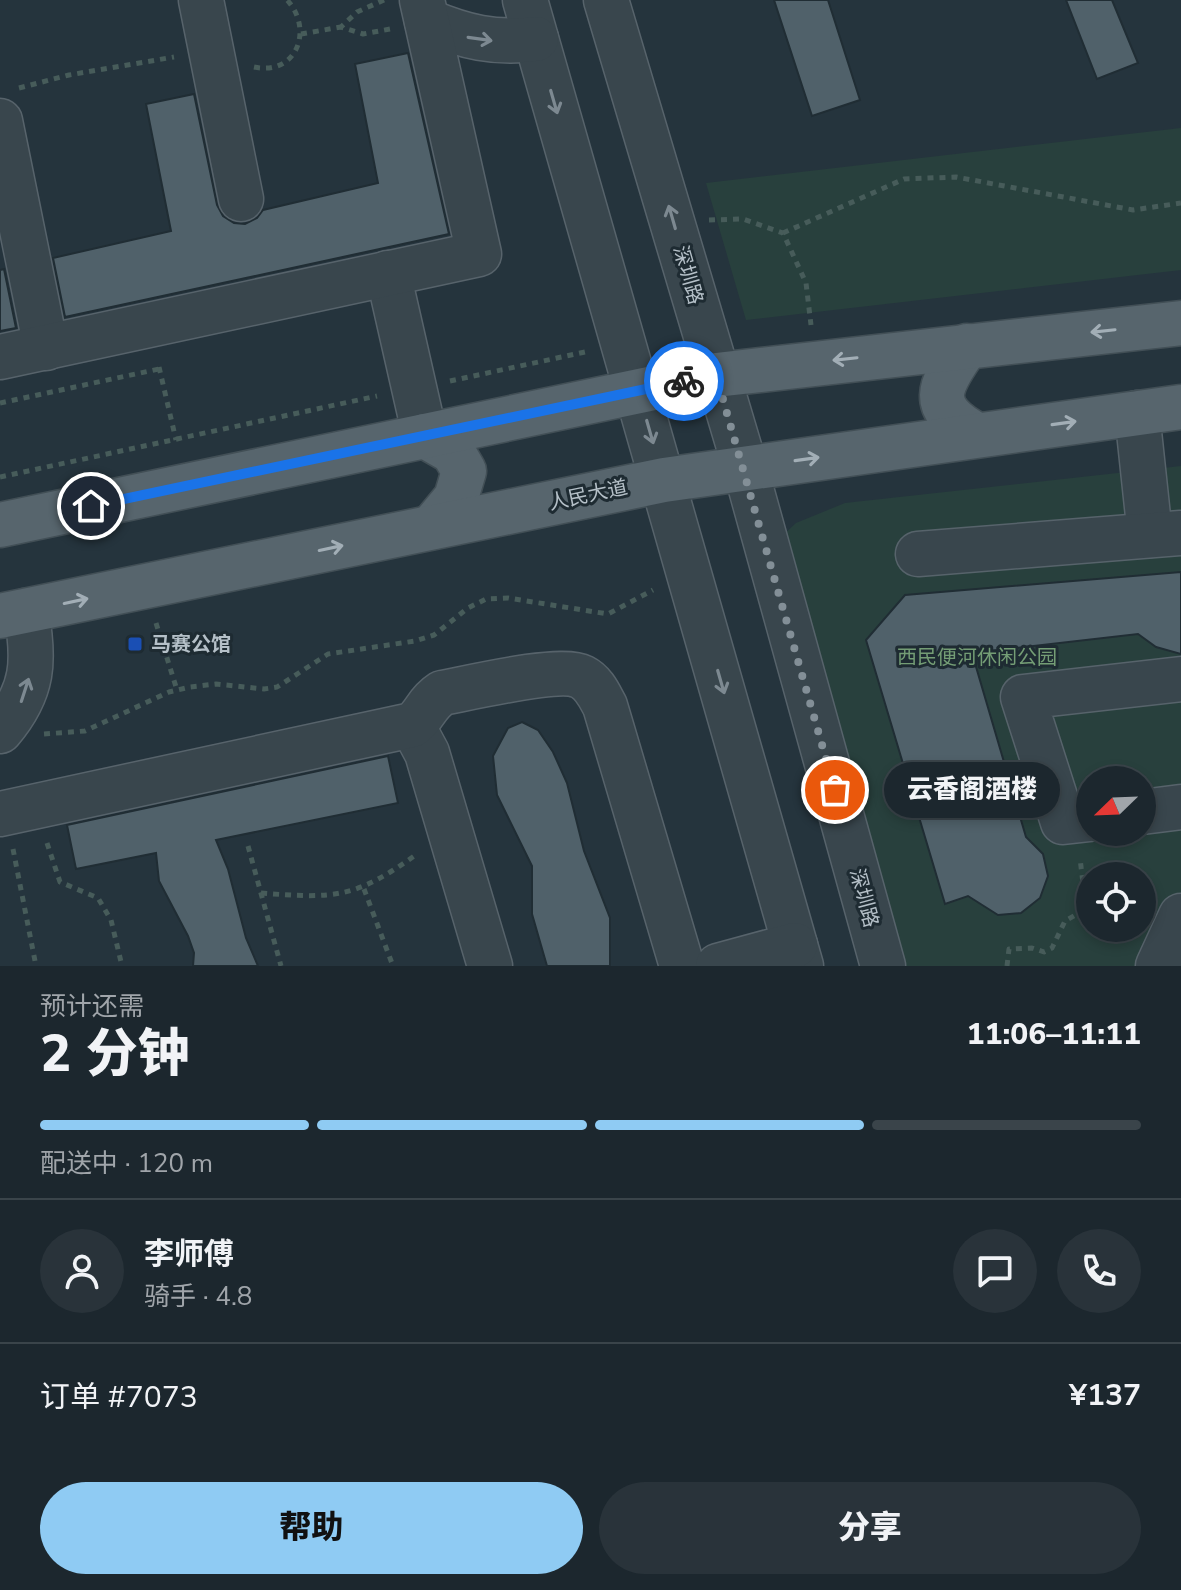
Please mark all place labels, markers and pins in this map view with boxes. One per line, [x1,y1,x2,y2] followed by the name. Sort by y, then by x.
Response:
[57,472,125,540] pin
[151,631,231,658] place label: 马赛公馆
[126,635,144,653] marker: 马赛公馆
[801,756,869,824] pin
[883,762,1059,818] callout: 云香阁酒楼

